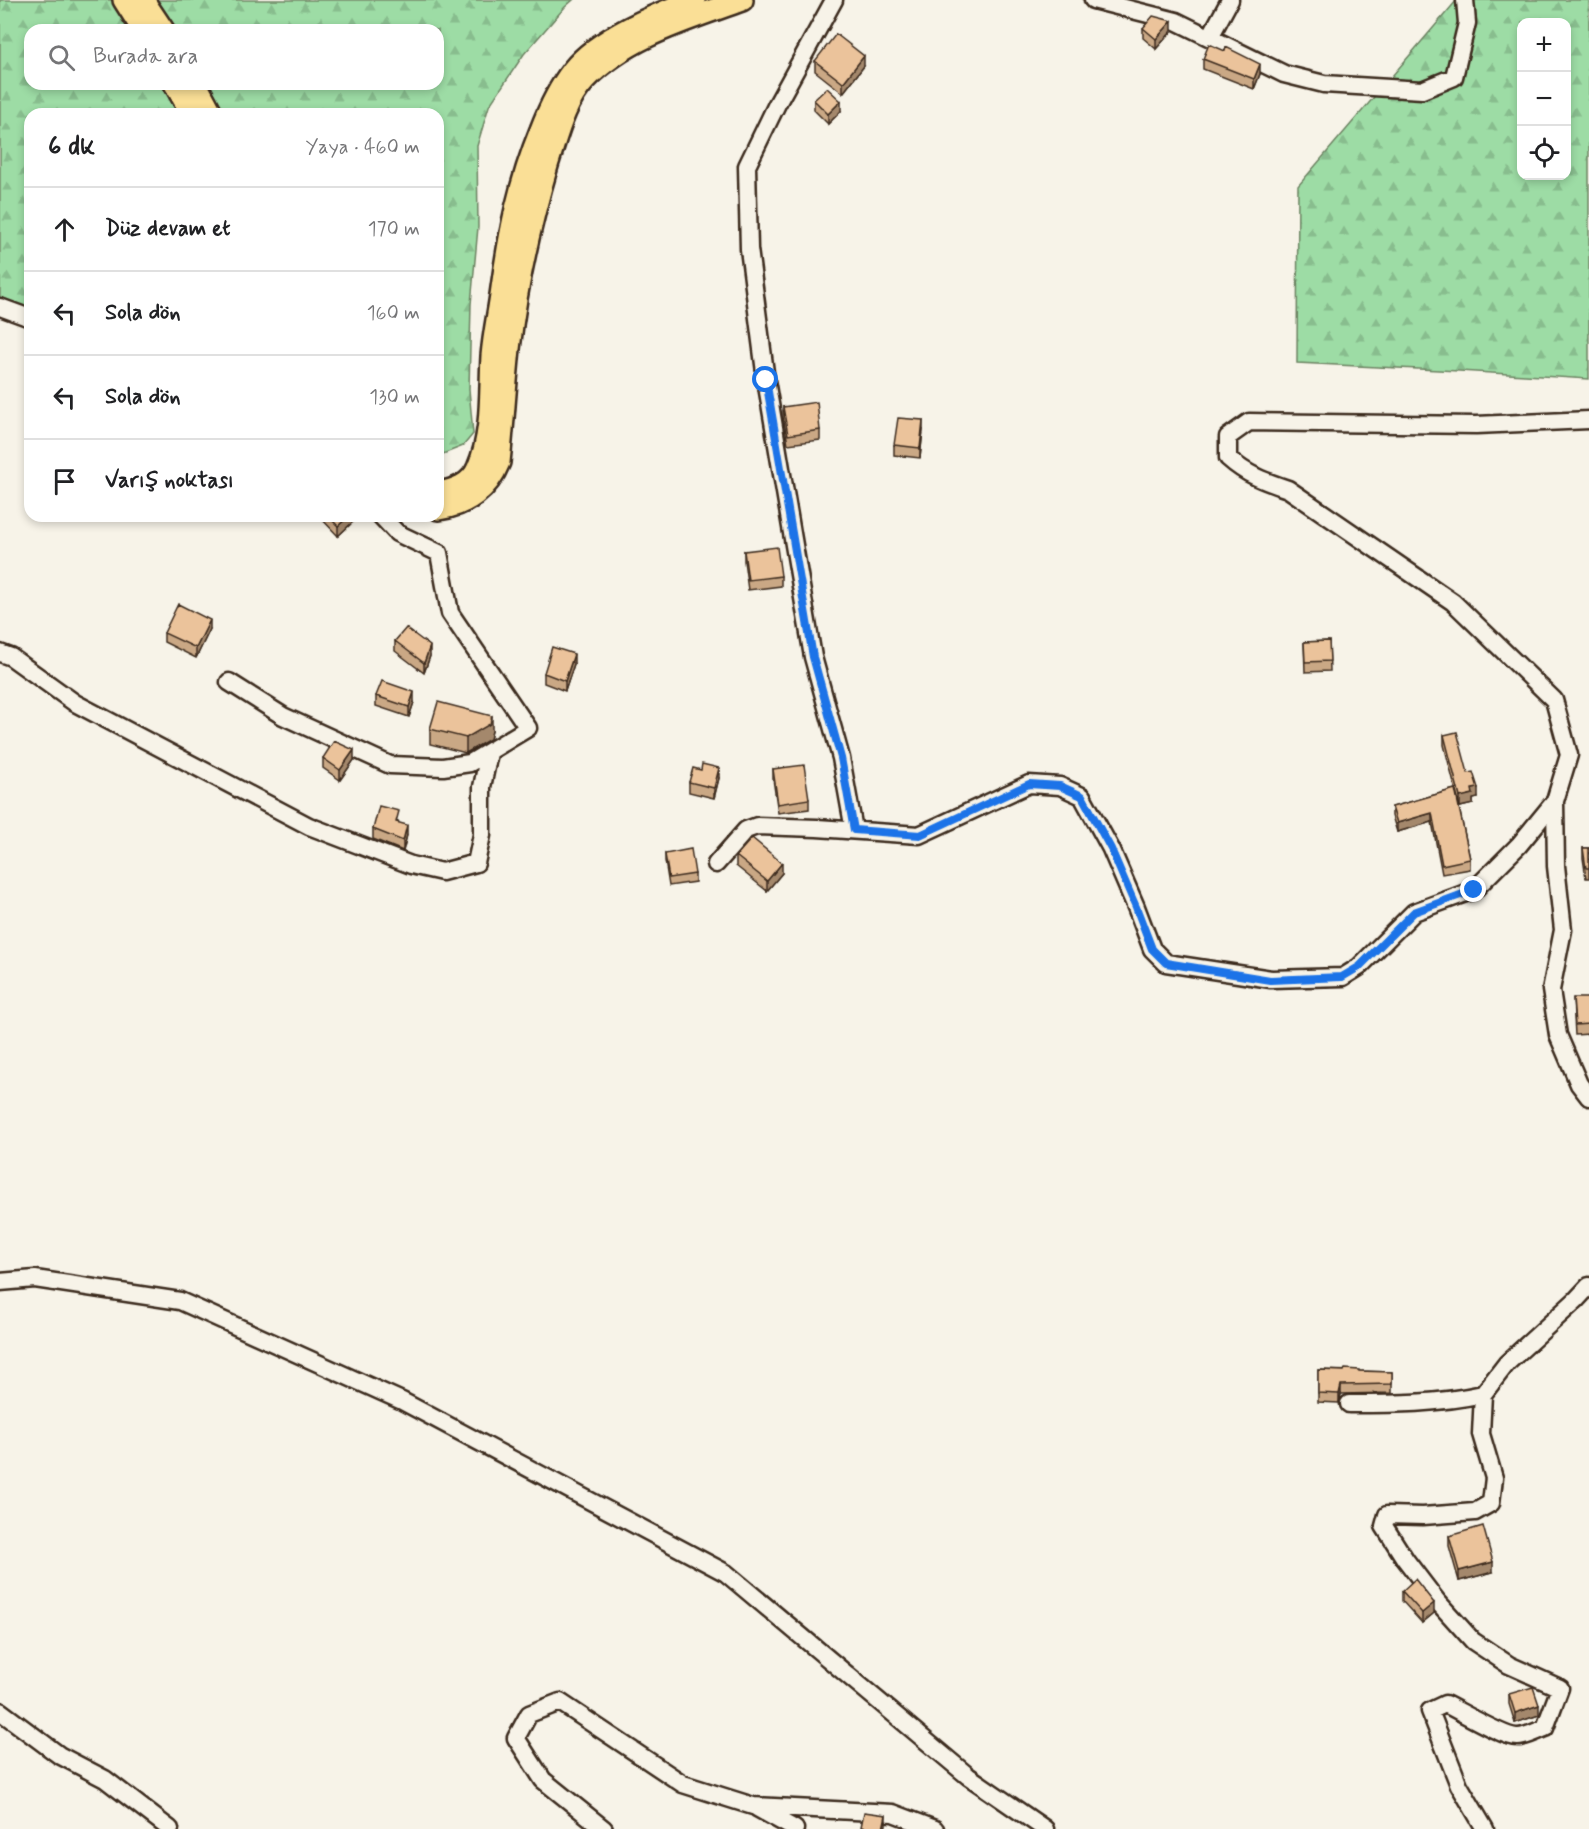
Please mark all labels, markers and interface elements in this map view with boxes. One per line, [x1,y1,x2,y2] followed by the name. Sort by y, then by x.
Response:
[1517,18,1571,180] map controls
[1517,18,1571,72] button: +
[24,24,444,90] search box
[45,41,78,74] icon: search
[93,43,198,71] text: Burada ara
[1517,72,1571,126] button: −
[1517,126,1571,180] button: locate
[48,130,95,164] text: 6 dk
[305,134,420,161] text: Yaya · 460 m
[48,213,81,246] icon: ahead
[105,215,230,243] text: Düz devam et
[368,216,420,243] text: 170 m
[48,297,81,330] icon: left
[105,299,181,327] text: Sola dön
[367,300,420,327] text: 160 m
[752,366,778,392] route start
[48,381,81,414] icon: left
[105,383,181,411] text: Sola dön
[369,384,420,411] text: 130 m
[48,465,81,498] icon: arrive
[105,467,234,495] text: Varış noktası
[1460,876,1486,902] route end

